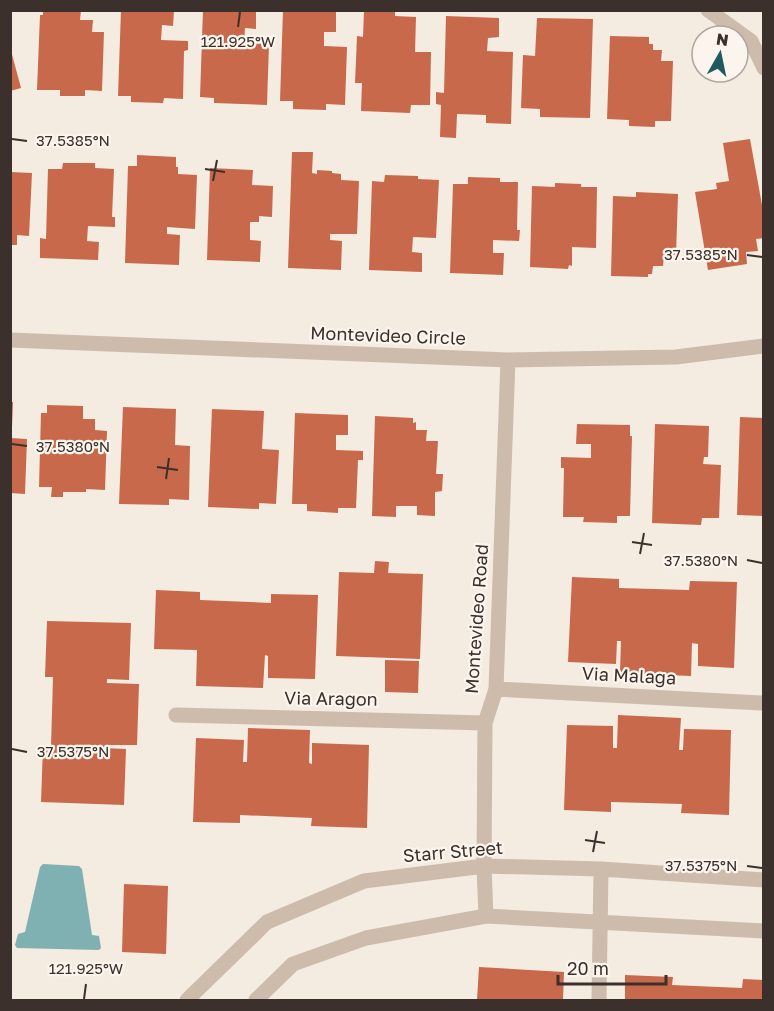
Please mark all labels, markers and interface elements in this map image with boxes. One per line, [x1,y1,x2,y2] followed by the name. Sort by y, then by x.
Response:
[690,24,750,84] north arrow
[715,28,730,50] text: N
[201,32,275,50] text: 121.925°W
[36,131,110,149] text: 37.5385°N
[664,245,738,263] text: 37.5385°N
[310,321,466,349] street label: Montevideo Circle
[36,437,110,455] text: 37.5380°N
[460,543,492,695] street label: Montevideo Road
[664,551,738,569] text: 37.5380°N
[581,662,677,688] street label: Via Malaga
[284,686,378,710] street label: Via Aragon
[37,742,109,760] text: 37.5375°N
[402,836,504,866] street label: Starr Street
[665,856,737,874] text: 37.5375°N
[558,948,666,986] scale bar
[567,957,609,979] text: 20 m
[49,959,123,977] text: 121.925°W

